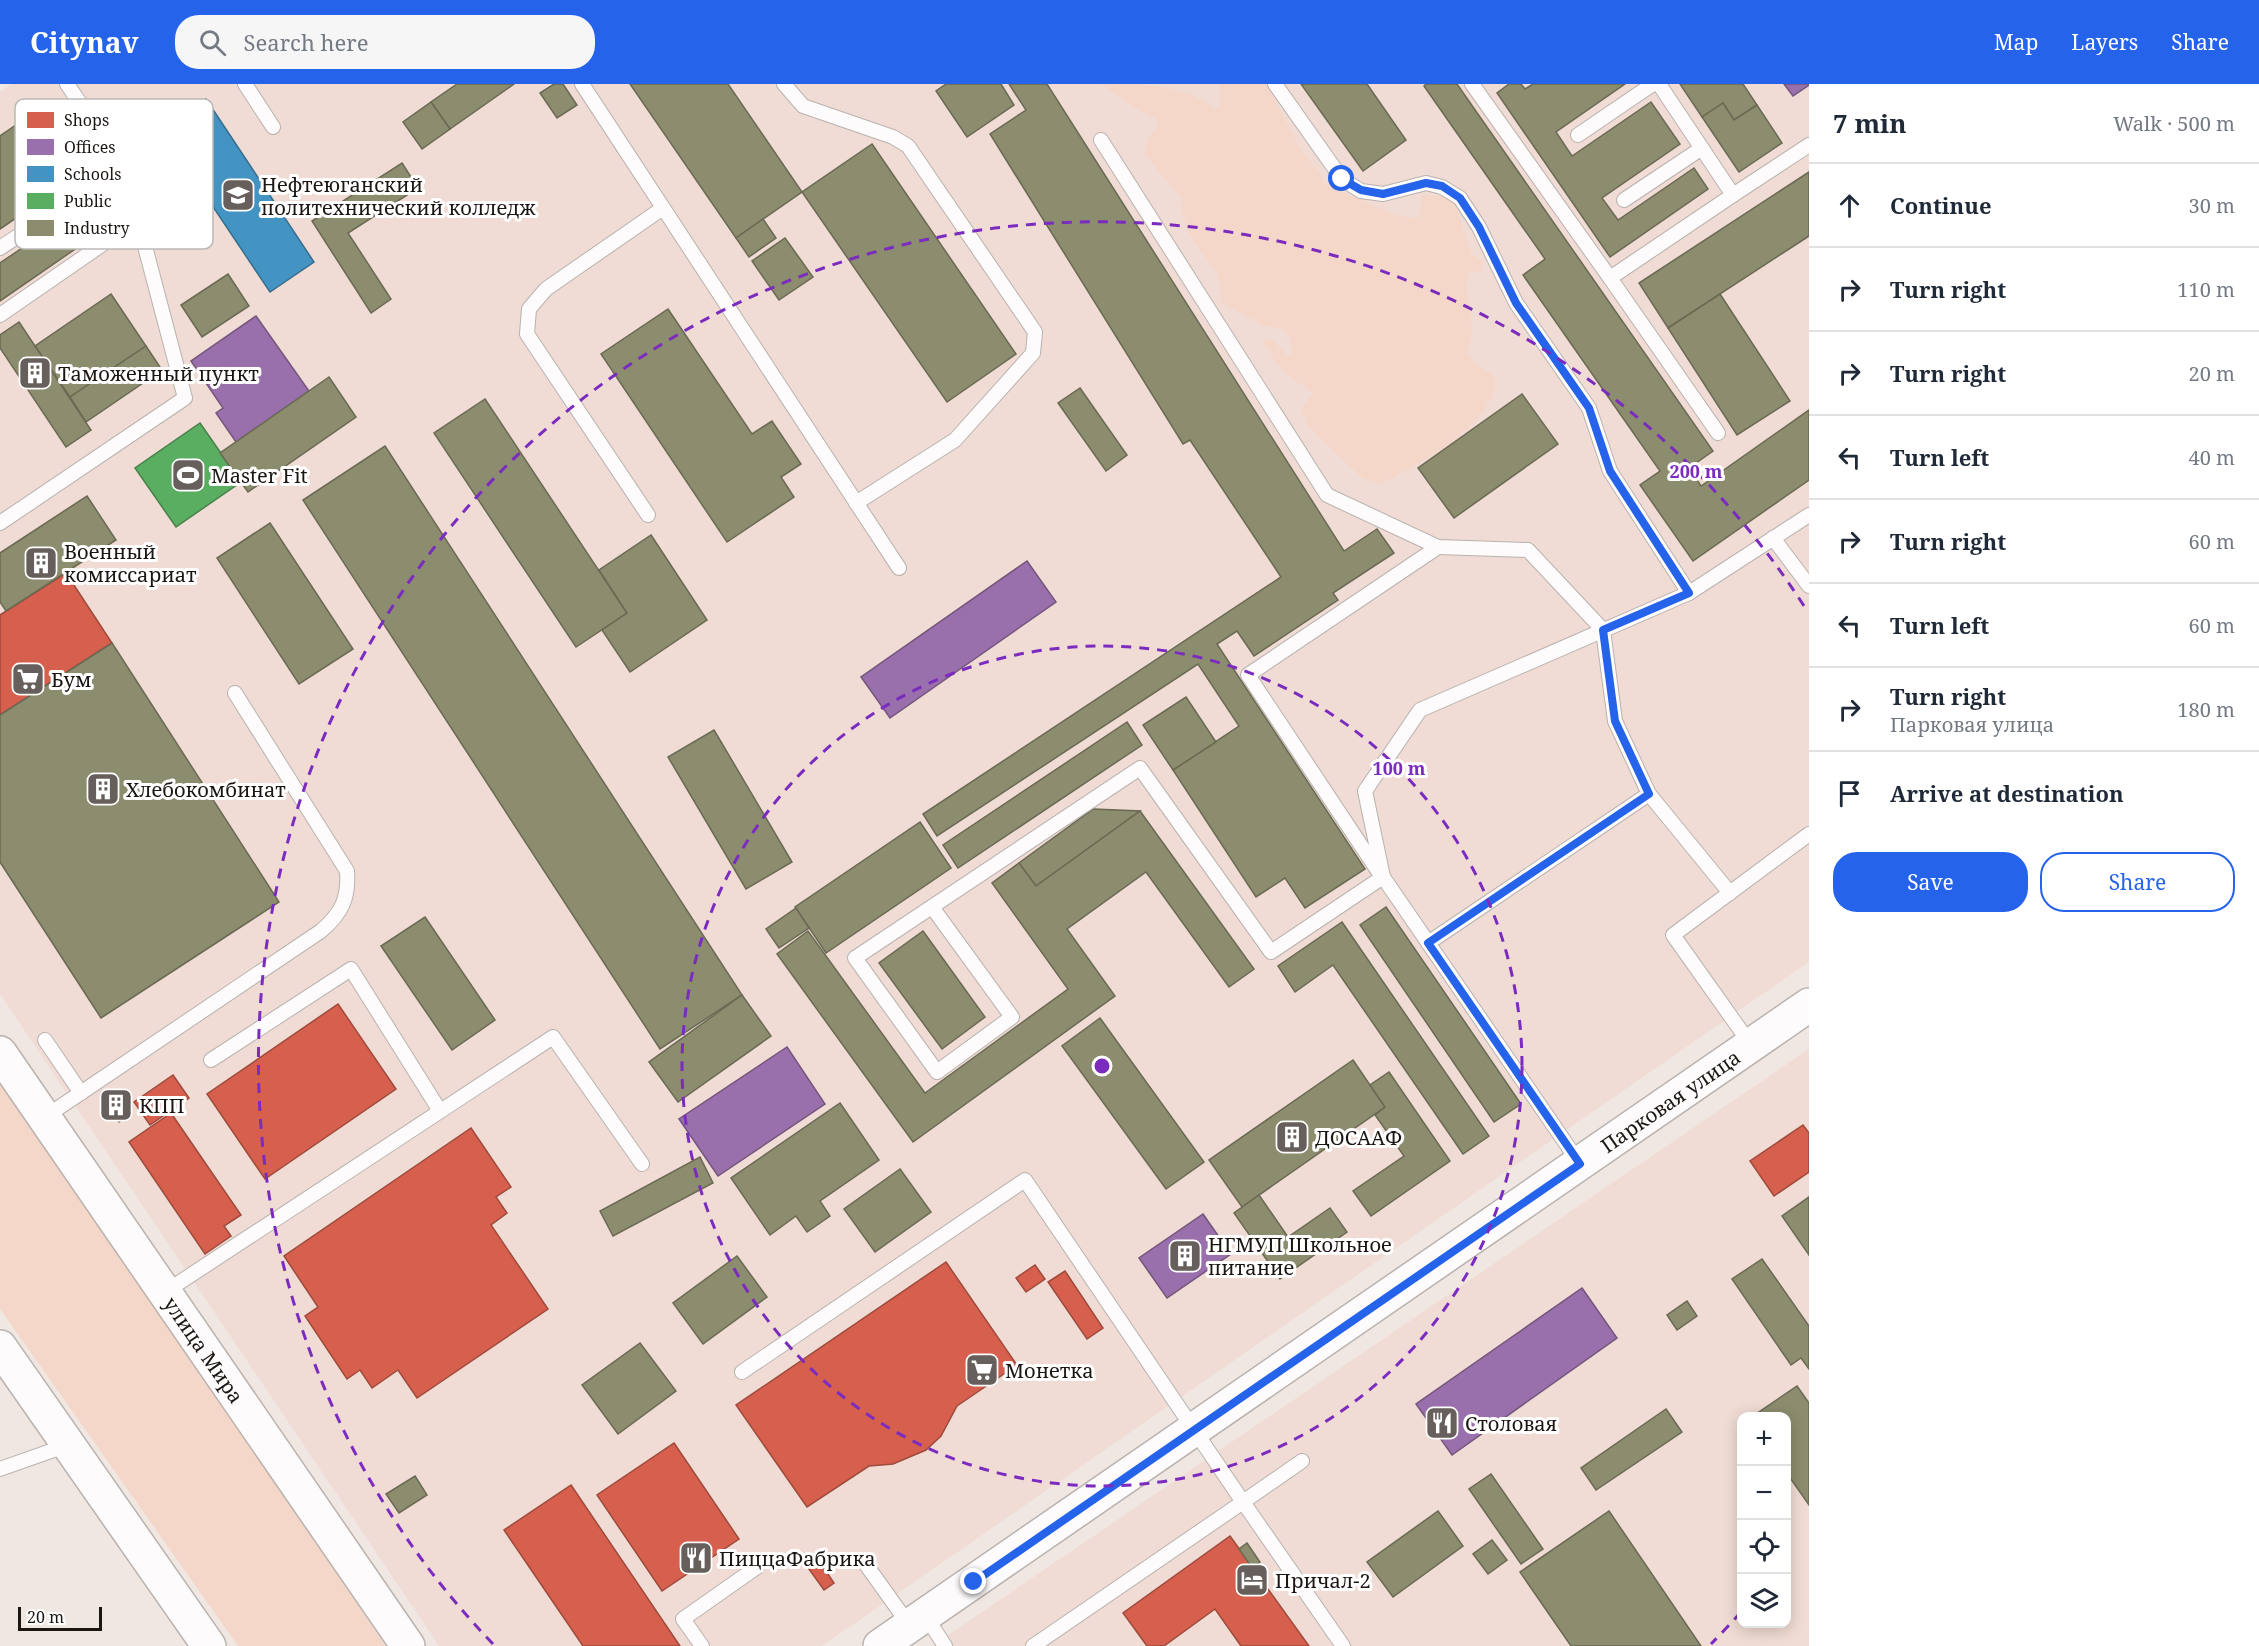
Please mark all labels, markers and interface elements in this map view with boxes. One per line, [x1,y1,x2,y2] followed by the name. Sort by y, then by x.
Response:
[175,15,595,69] search box
[30,23,139,61] text: Citynav
[196,26,229,59] icon: search
[244,27,368,57] text: Search here
[1994,28,2038,56] text: Map
[2071,28,2138,56] text: Layers
[2171,28,2229,56] text: Share
[15,99,213,249] legend
[1833,105,1907,141] text: 7 min
[64,109,109,131] text: Shops
[2113,110,2235,137] text: Walk · 500 m
[64,136,116,158] text: Offices
[64,163,121,185] text: Schools
[1328,165,1354,191] route start
[261,171,535,221] place label: Нефтеюганский политехнический колледж
[220,177,256,213] school or university icon: Нефтеюганский политехнический колледж
[1833,189,1866,222] icon: ahead
[64,190,112,212] text: Public
[1890,190,1992,220] text: Continue
[2189,192,2235,219] text: 30 m
[64,217,131,239] text: Industry
[1833,273,1866,306] icon: right
[1890,274,2006,304] text: Turn right
[2177,276,2235,303] text: 110 m
[17,355,53,391] building icon: Таможенный пункт
[1833,357,1866,390] icon: right
[1890,358,2006,388] text: Turn right
[58,360,259,387] place label: Таможенный пункт
[2189,360,2235,387] text: 20 m
[1833,441,1866,474] icon: left
[1890,442,1989,472] text: Turn left
[2189,444,2235,471] text: 40 m
[170,457,206,493] sports icon: Master Fit
[1670,459,1723,483] text: 200 m
[211,462,308,489] place label: Master Fit
[1833,525,1866,558] icon: right
[1890,526,2006,556] text: Turn right
[2189,528,2235,555] text: 60 m
[64,538,197,588] place label: Военный комиссариат
[23,545,59,581] building icon: Военный комиссариат
[1833,609,1866,642] icon: left
[1890,610,1989,640] text: Turn left
[2189,612,2235,639] text: 60 m
[10,661,46,697] supermarket icon: Бум
[51,666,92,693] place label: Бум
[1890,681,2006,711] text: Turn right
[1833,693,1866,726] icon: right
[2177,696,2235,723] text: 180 m
[1890,711,2054,738] text: Парковая улица
[1373,756,1426,780] text: 100 m
[85,771,121,807] building icon: Хлебокомбинат
[126,776,286,803] place label: Хлебокомбинат
[1833,777,1866,810] icon: arrive
[1890,778,2124,808] text: Arrive at destination
[1833,852,2028,912] button: Save
[2040,852,2235,912] button: Share
[1595,1043,1745,1159] street label: Парковая улица
[1092,1056,1112,1076] centre of rings
[98,1087,134,1123] building icon: КПП
[139,1092,185,1119] place label: КПП
[1274,1119,1310,1155] building icon: ДОСААФ
[1315,1124,1402,1151] place label: ДОСААФ
[1208,1231,1392,1281] place label: НГМУП Школьное питание
[1167,1238,1203,1274] building icon: НГМУП Школьное питание
[158,1291,250,1408] street label: улица Мира
[964,1352,1000,1388] supermarket icon: Монетка
[1005,1357,1094,1384] place label: Монетка
[1424,1405,1460,1441] restaurant icon: Столовая
[1465,1410,1557,1437] place label: Столовая
[1737,1412,1791,1628] map controls
[1737,1412,1791,1466] button: +
[1737,1466,1791,1520] button: −
[1737,1520,1791,1574] button: locate
[678,1540,714,1576] restaurant icon: ПиццаФабрика
[719,1545,876,1572] place label: ПиццаФабрика
[1234,1562,1270,1598] hotel icon: Причал-2
[1275,1567,1371,1594] place label: Причал-2
[960,1568,986,1594] route end
[1737,1574,1791,1628] button: layers
[18,1604,102,1632] scale bar
[27,1606,64,1628] text: 20 m

